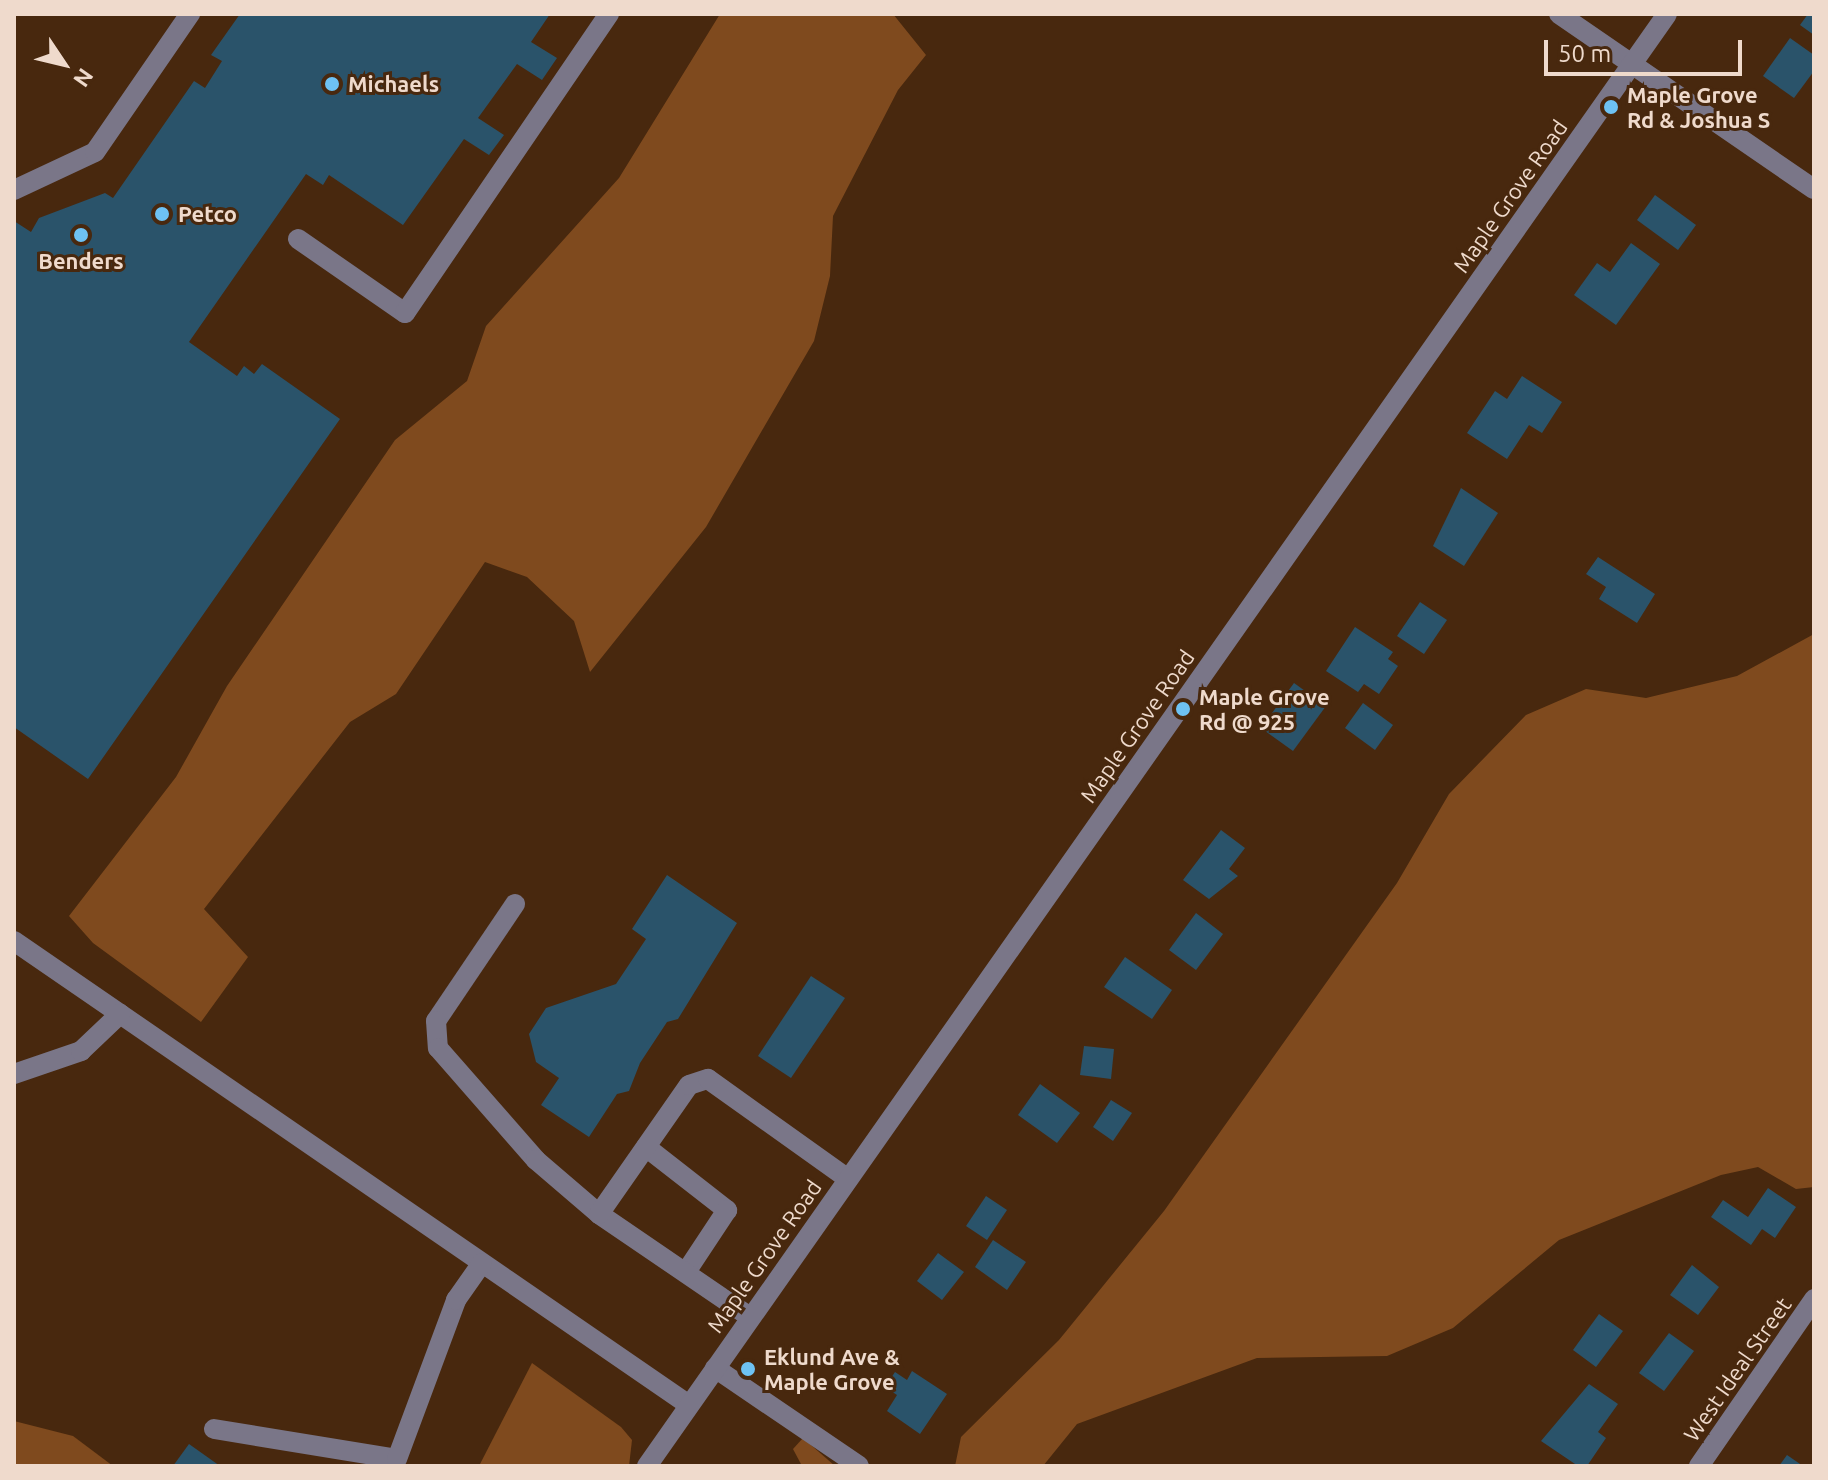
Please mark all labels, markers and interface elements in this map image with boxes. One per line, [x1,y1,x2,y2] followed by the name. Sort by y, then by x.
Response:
[24,24,104,104] north arrow
[1548,24,1746,74] scale bar
[1558,40,1611,67] text: 50 m
[69,64,99,92] text: N
[348,71,439,97] place label: Michaels
[323,75,341,93] marker: Michaels
[1627,81,1770,132] place label: Maple Grove Rd & Joshua S
[1602,98,1620,116] marker: Maple Grove Rd & Joshua S
[1447,114,1573,278] street label: Maple Grove Road
[178,201,237,227] place label: Petco
[153,205,171,223] marker: Petco
[72,226,90,244] marker: Benders
[38,248,124,274] place label: Benders
[1074,644,1200,808] street label: Maple Grove Road
[1199,683,1330,734] place label: Maple Grove Rd @ 925
[1174,700,1192,718] marker: Maple Grove Rd @ 925
[701,1174,827,1338] street label: Maple Grove Road
[1678,1292,1796,1446] street label: West Ideal Street
[764,1343,900,1394] place label: Eklund Ave & Maple Grove
[739,1360,757,1378] marker: Eklund Ave & Maple Grove

